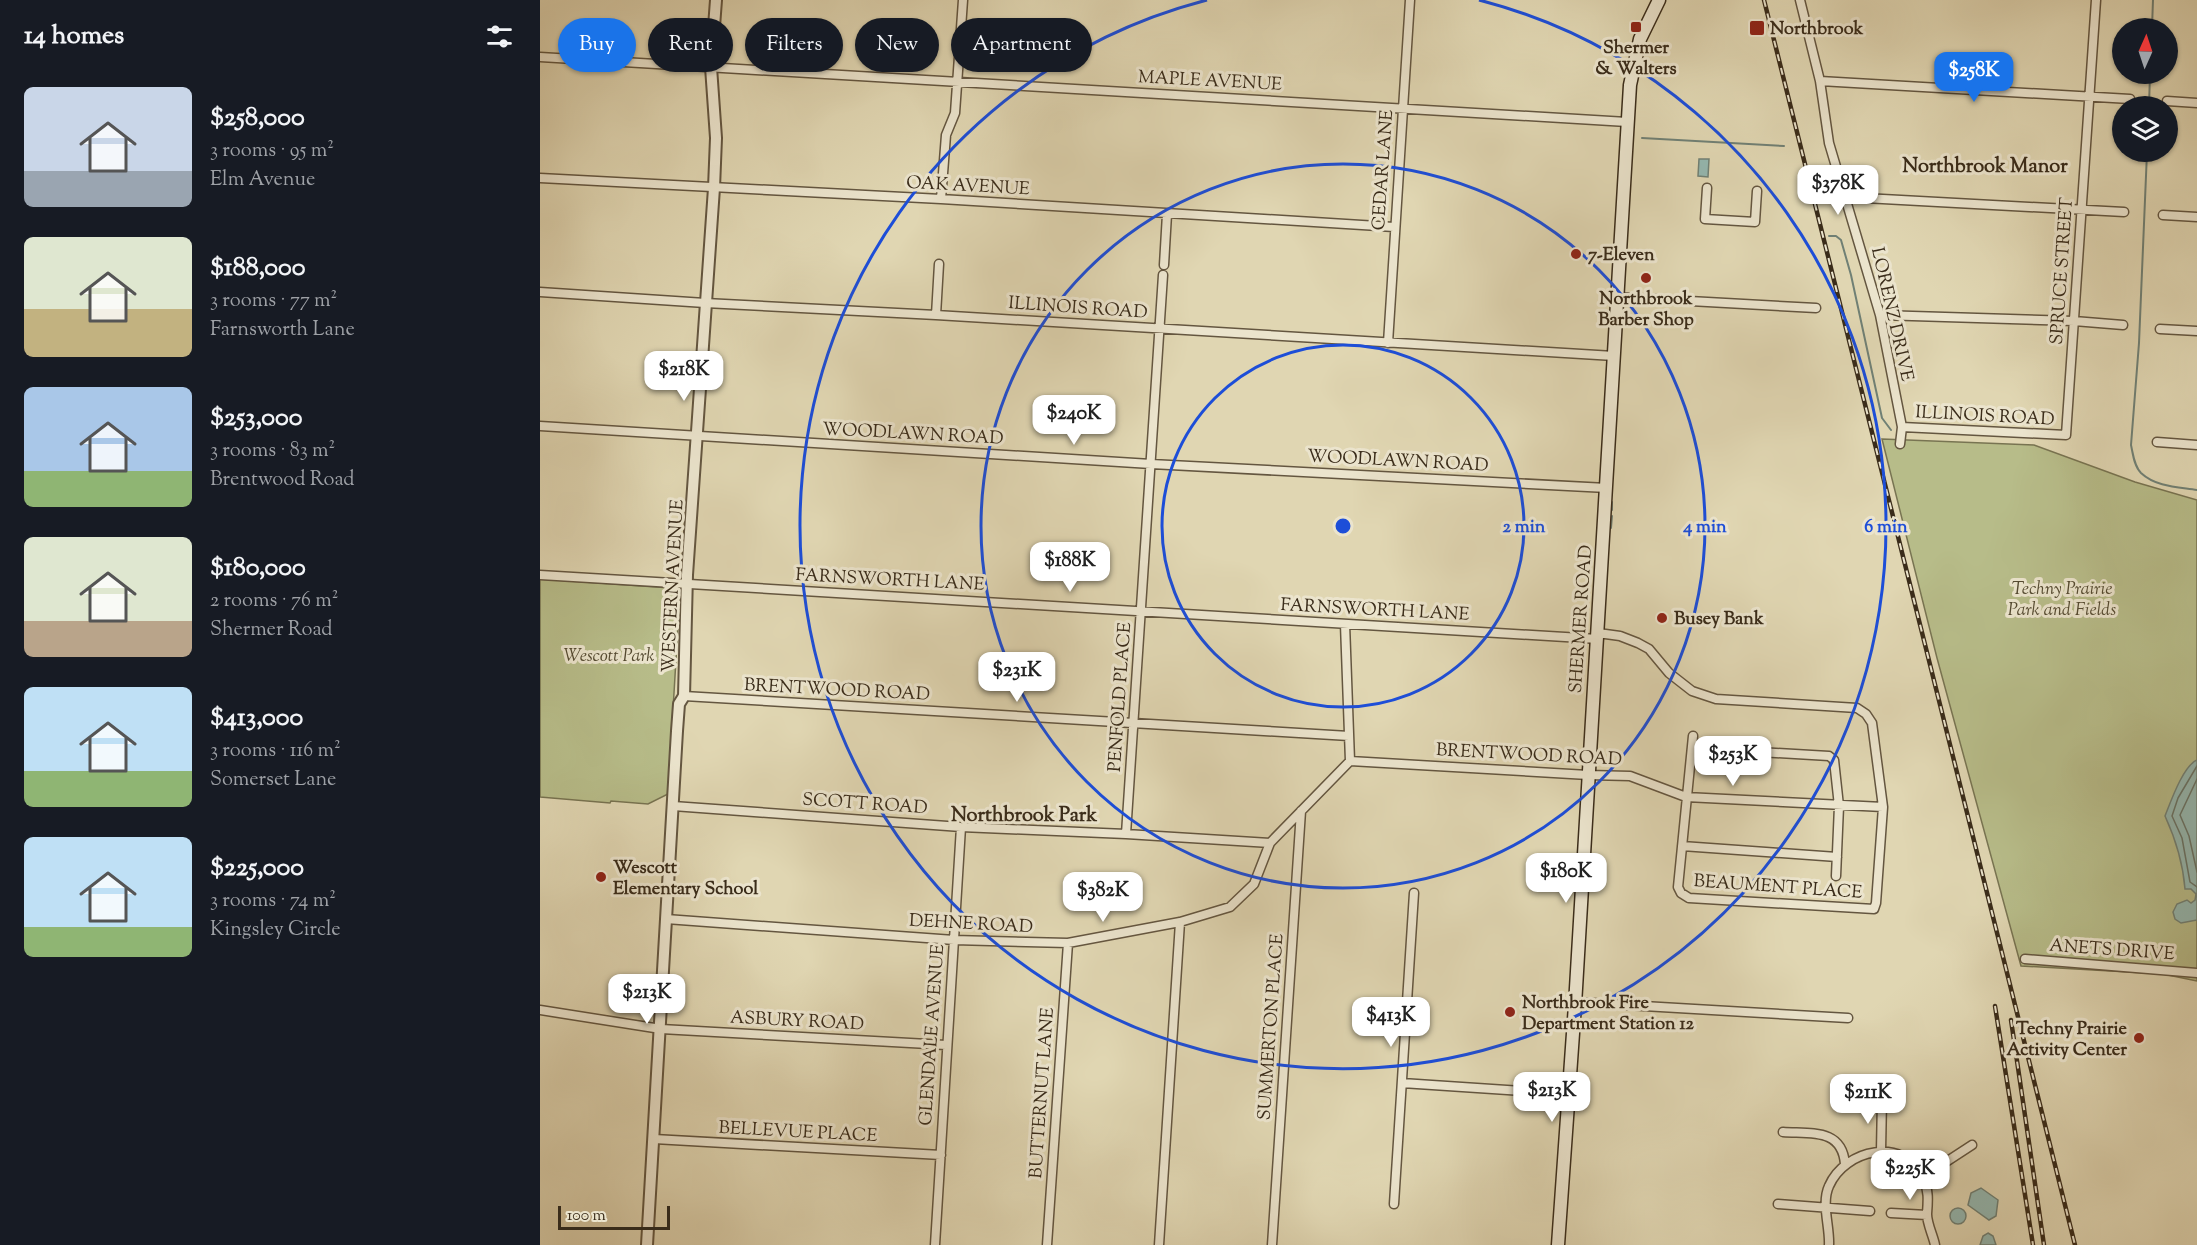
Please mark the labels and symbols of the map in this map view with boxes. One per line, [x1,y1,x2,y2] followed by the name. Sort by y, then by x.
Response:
[1770,17,1863,43] place label: Northbrook
[2112,18,2178,84] north arrow
[1748,19,1766,37] marker: Northbrook
[1629,20,1643,34] marker: Shermer & Walters
[1595,36,1677,83] place label: Shermer & Walters
[1932,52,2016,103] pin: $258K
[1137,65,1283,99] street label: MAPLE AVENUE
[1367,109,1401,231] street label: CEDAR LANE
[1902,153,2068,182] district label: Northbrook Manor
[1796,165,1880,216] pin: $378K
[906,171,1030,203] street label: OAK AVENUE
[2045,196,2081,346] street label: SPRUCE STREET
[1588,243,1655,269] place label: 7-Eleven
[1863,245,1919,384] street label: LORENZ DRIVE
[1569,247,1583,261] marker: 7-Eleven
[1639,271,1653,285] marker: Northbrook Barber Shop
[1598,287,1694,334] place label: Northbrook Barber Shop
[1007,291,1148,327] street label: ILLINOIS ROAD
[642,351,726,402] pin: $218K
[1032,395,1116,446] pin: $240K
[1915,400,2055,434] street label: ILLINOIS ROAD
[822,417,1004,453] street label: WOODLAWN ROAD
[1307,444,1489,480] street label: WOODLAWN ROAD
[656,499,692,673] street label: WESTERN AVENUE
[1503,515,1546,541] text: 2 min
[1682,515,1727,541] text: 4 min
[1864,515,1908,541] text: 6 min
[1333,516,1353,536] centre of rings
[1028,542,1112,593] pin: $188K
[1564,544,1600,694] street label: SHERMER ROAD
[795,563,985,599] street label: FARNSWORTH LANE
[2008,577,2116,624] park label: Techny Prairie Park and Fields
[1280,593,1470,629] street label: FARNSWORTH LANE
[1674,607,1764,633] place label: Busey Bank
[1655,611,1669,625] marker: Busey Bank
[1103,621,1139,773] street label: PENFOLD PLACE
[564,644,654,670] park label: Wescott Park
[975,652,1059,703] pin: $231K
[743,673,931,709] street label: BRENTWOOD ROAD
[1691,736,1775,787] pin: $253K
[1435,738,1623,774] street label: BRENTWOOD ROAD
[801,788,928,822] street label: SCOTT ROAD
[951,802,1097,831] district label: Northbrook Park
[1524,853,1608,904] pin: $180K
[613,856,759,903] place label: Wescott Elementary School
[1693,869,1863,907] street label: BEAUMENT PLACE
[594,870,608,884] marker: Wescott Elementary School
[1061,872,1145,923] pin: $382K
[908,909,1034,941] street label: DEHNE ROAD
[1253,933,1291,1121] street label: SUMMERTON PLACE
[2048,934,2176,968] street label: ANETS DRIVE
[914,943,952,1127] street label: GLENDALE AVENUE
[605,974,689,1025] pin: $213K
[1522,991,1695,1038] place label: Northbrook Fire Department Station 12
[1349,997,1433,1048] pin: $413K
[1503,1005,1517,1019] marker: Northbrook Fire Department Station 12
[729,1006,865,1038] street label: ASBURY ROAD
[1024,1007,1062,1180] street label: BUTTERNUT LANE
[2007,1017,2128,1064] place label: Techny Prairie Activity Center
[2132,1031,2146,1045] marker: Techny Prairie Activity Center
[1510,1072,1594,1123] pin: $213K
[1826,1074,1910,1125] pin: $211K
[718,1116,878,1150] street label: BELLEVUE PLACE
[1868,1150,1952,1201] pin: $225K
[558,1203,670,1230] scale bar

